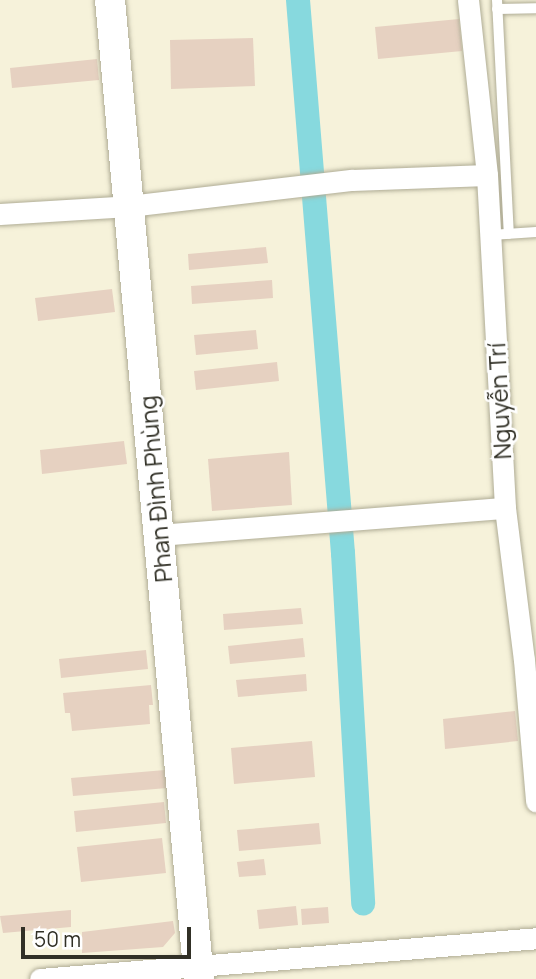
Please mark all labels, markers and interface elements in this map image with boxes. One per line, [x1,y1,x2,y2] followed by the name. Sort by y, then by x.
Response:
[482,342,516,460] street label: Nguyễn Trí
[132,394,178,584] street label: Phan Đình Phùng
[24,912,194,956] scale bar
[34,925,81,953] text: 50 m

